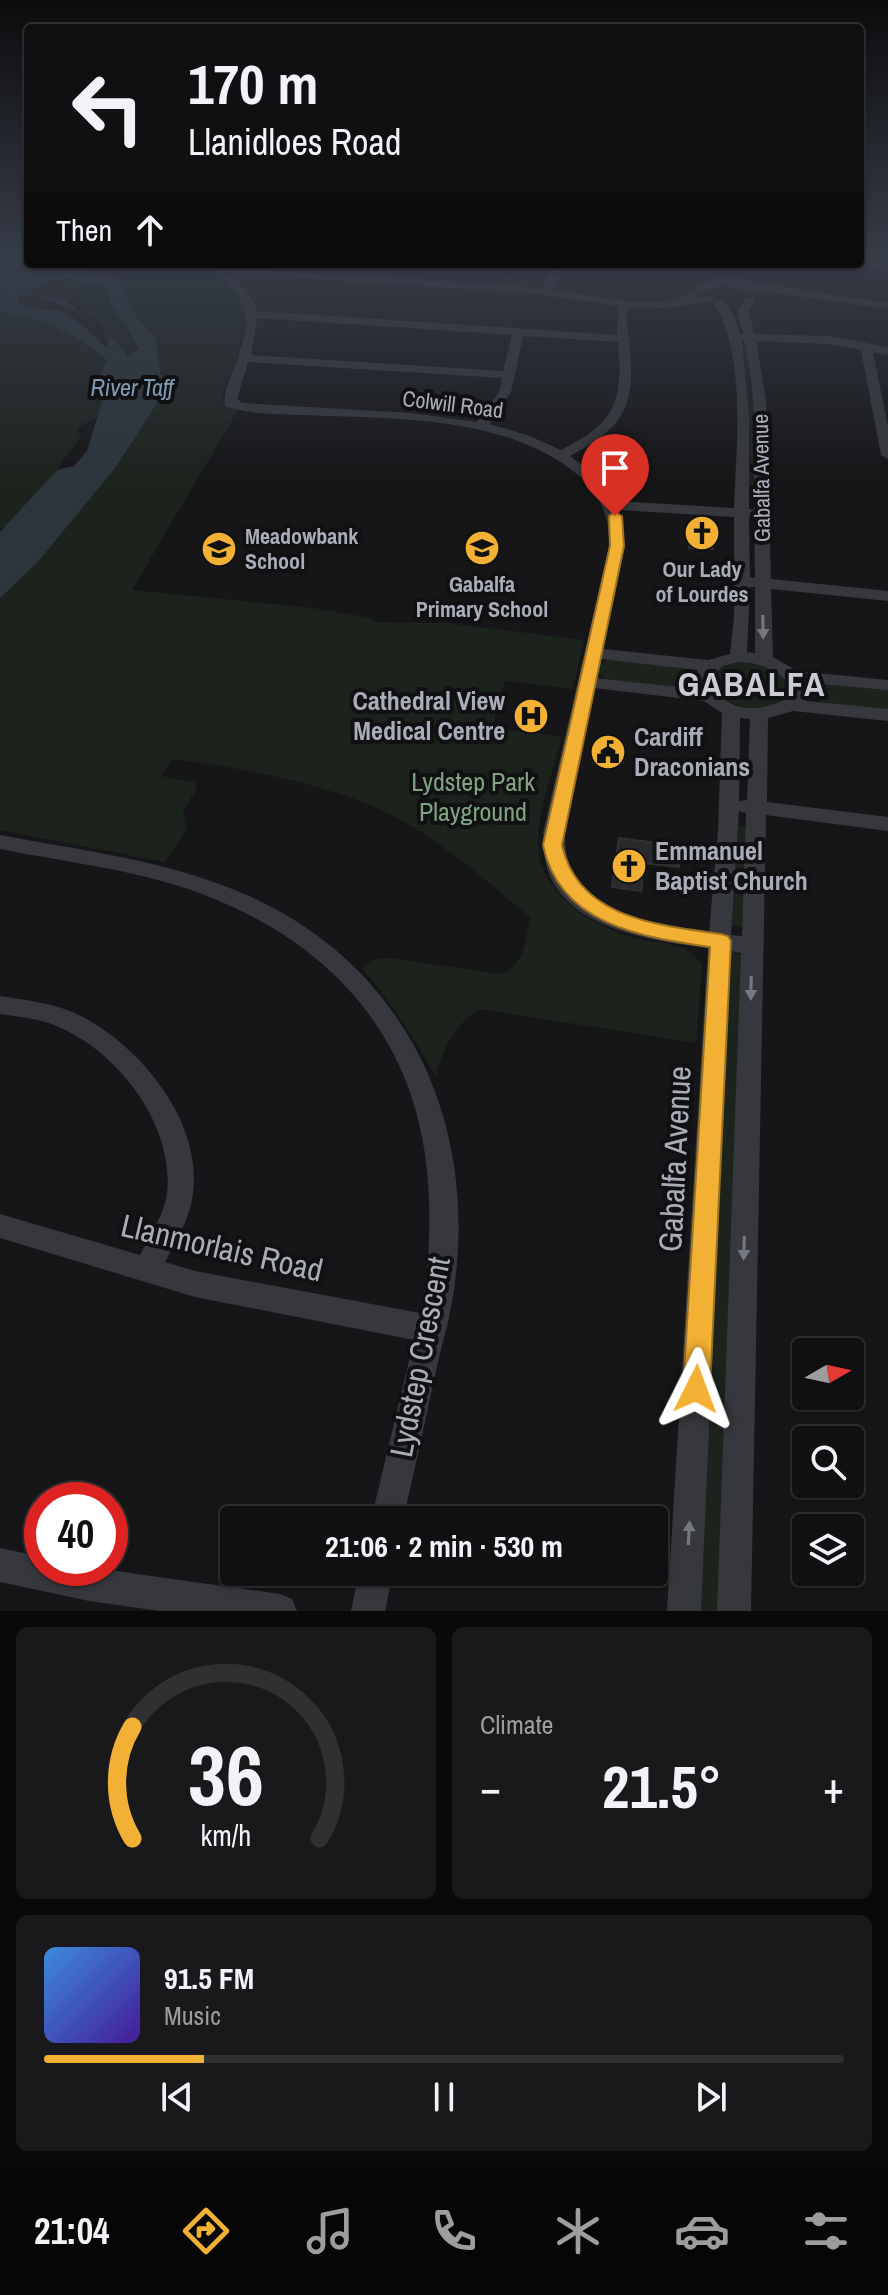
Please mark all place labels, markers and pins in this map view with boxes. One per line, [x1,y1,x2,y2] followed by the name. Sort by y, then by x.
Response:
[581,434,649,516] pin
[683,514,721,552] church icon: Our Lady of Lourdes
[245,521,359,576] place label: Meadowbank School
[463,529,501,567] school or university icon: Gabalfa Primary School
[200,530,238,568] school or university icon: Meadowbank School
[655,554,749,609] place label: Our Lady of Lourdes
[416,569,548,624] place label: Gabalfa Primary School
[353,683,505,748] place label: Cathedral View Medical Centre
[512,697,550,735] hospital icon: Cathedral View Medical Centre
[634,719,750,784] place label: Cardiff Draconians
[589,733,627,771] public building icon: Cardiff Draconians
[655,833,808,898] place label: Emmanuel Baptist Church
[610,847,648,885] church icon: Emmanuel Baptist Church

